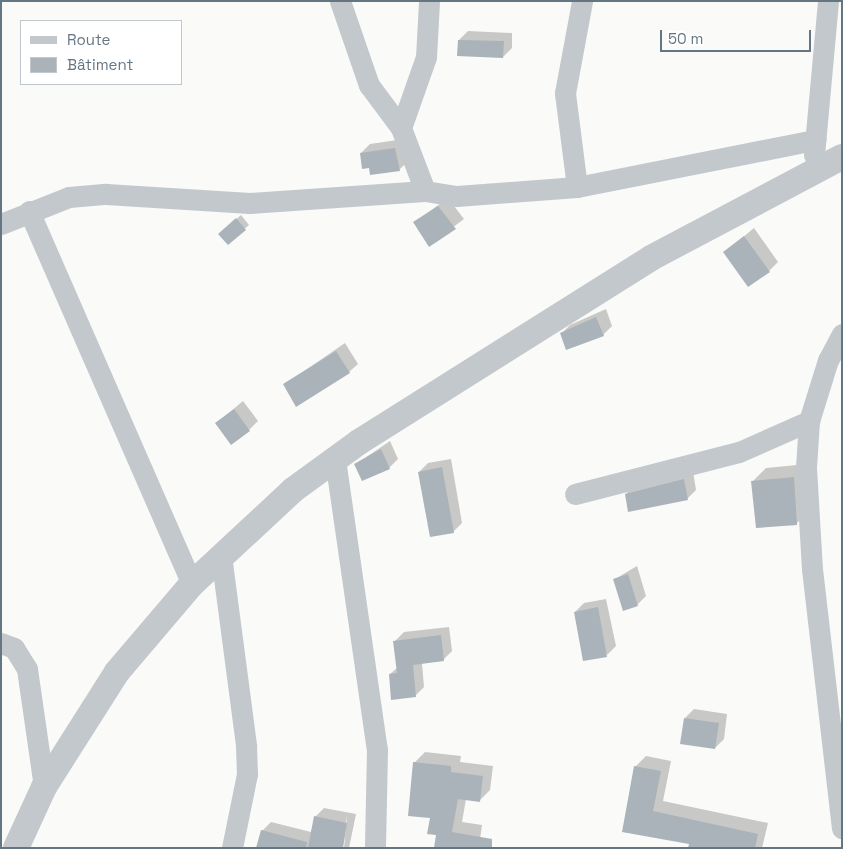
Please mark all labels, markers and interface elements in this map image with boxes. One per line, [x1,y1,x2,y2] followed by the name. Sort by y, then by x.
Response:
[20,20,182,85] legend
[663,20,814,52] scale bar
[668,29,703,48] text: 50 m
[67,30,110,49] text: Route
[67,55,133,74] text: Bâtiment

